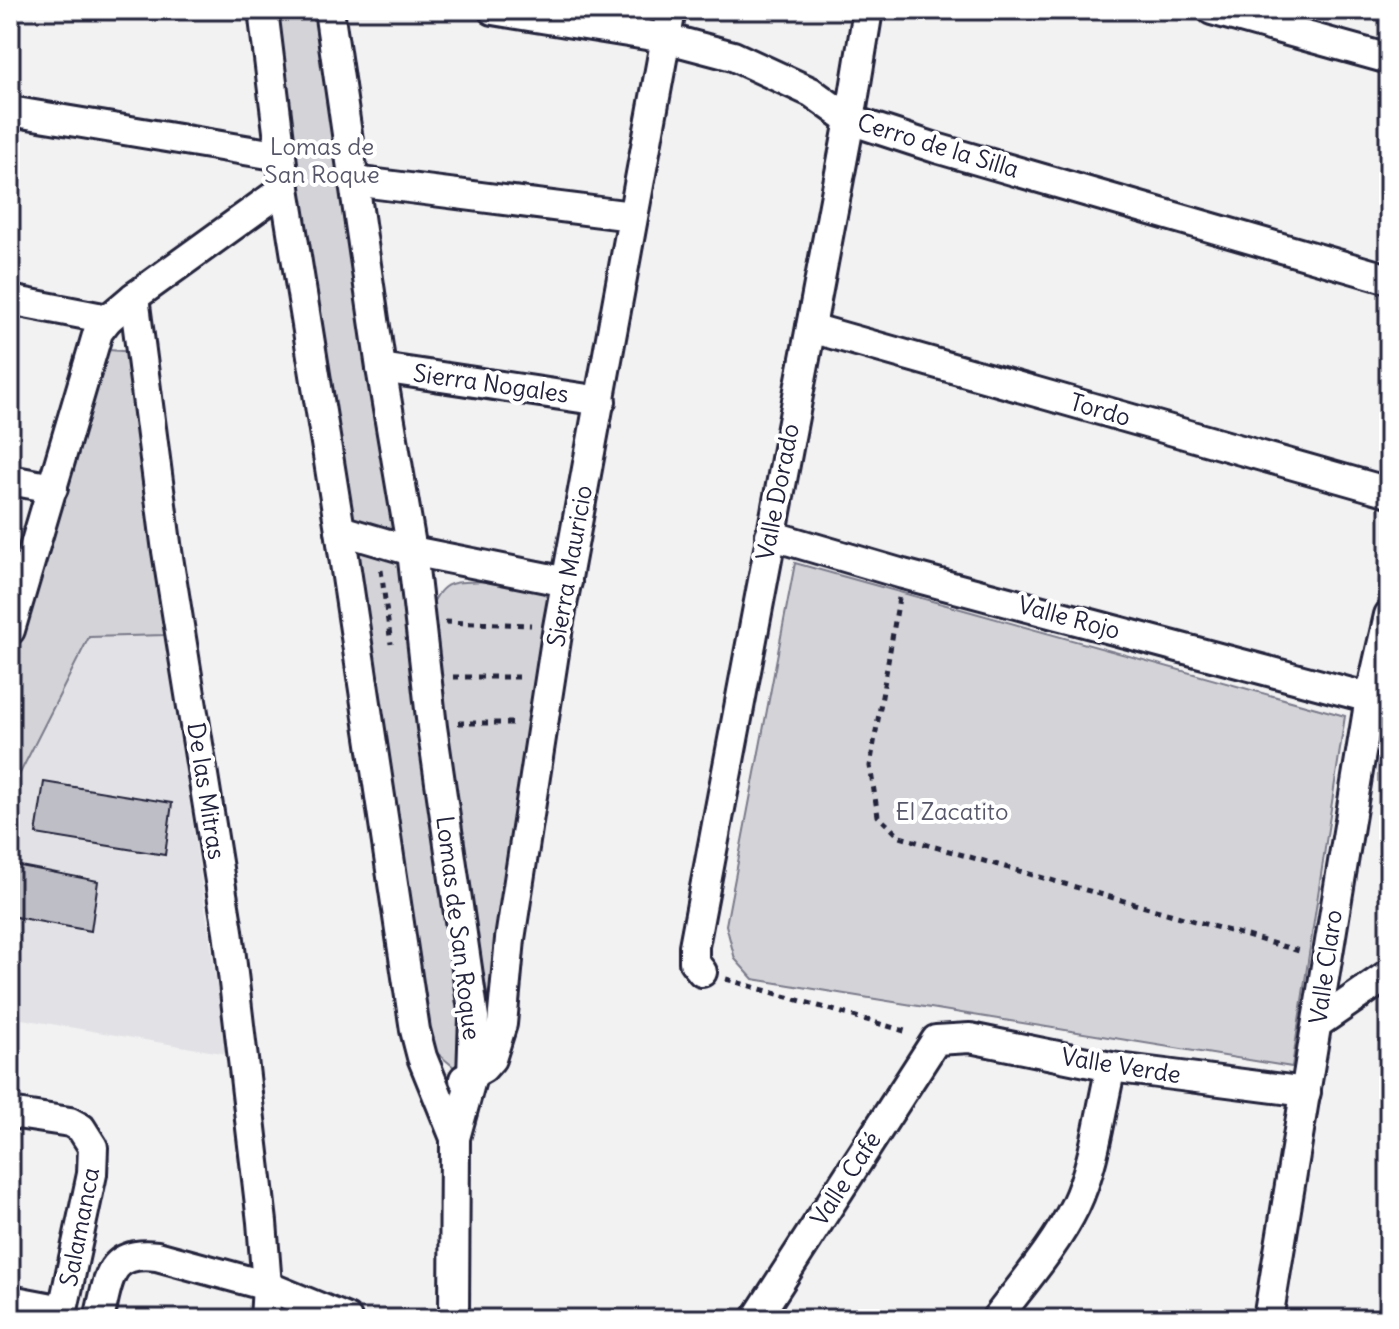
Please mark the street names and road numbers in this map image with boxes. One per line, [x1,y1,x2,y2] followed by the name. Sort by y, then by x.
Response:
[854,106,1023,184] street label: Cerro de la Silla
[412,357,571,409] street label: Sierra Nogales
[1067,386,1134,432] street label: Tordo
[749,421,805,563] street label: Valle Dorado
[540,483,598,649] street label: Sierra Mauricio
[1015,589,1124,645] street label: Valle Rojo
[181,720,233,862] street label: De las Mitras
[430,814,488,1042] street label: Lomas de San Roque
[1302,908,1348,1026] street label: Valle Claro
[1059,1041,1183,1089] street label: Valle Verde
[804,1126,887,1231] street label: Valle Café
[53,1165,105,1289] street label: Salamanca

